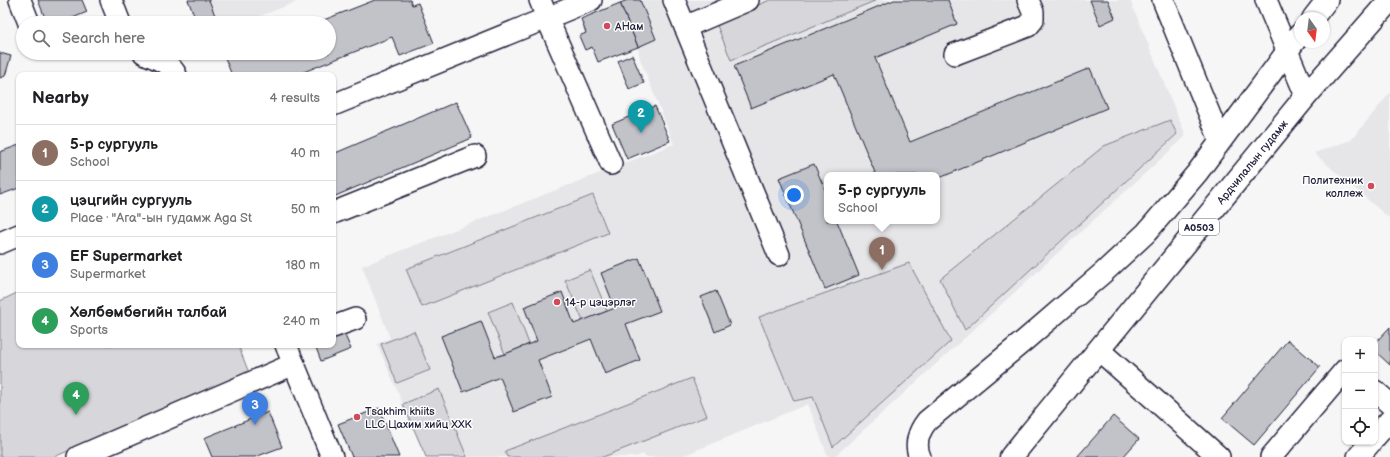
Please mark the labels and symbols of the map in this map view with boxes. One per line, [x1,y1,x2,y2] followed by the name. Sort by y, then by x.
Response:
[1294,12,1330,48] north arrow
[614,20,644,33] place label: АНам
[602,21,612,31] marker: АНам
[628,100,654,133] pin: 2
[1214,117,1291,208] street label: Ардчилалын гудамж
[1302,174,1363,200] place label: Политехник коллеж
[1366,181,1376,191] marker: Политехник коллеж
[784,185,804,205] your location
[1179,219,1219,235] road number: A0503
[869,237,895,270] pin: 1
[565,296,636,309] place label: 14-р цэцэрлэг
[552,297,562,307] marker: 14-р цэцэрлэг
[63,382,89,415] pin: 4
[242,392,268,425] pin: 3
[365,405,473,431] place label: Tsakhim khiits LLC Цахим хийц ХХК
[352,412,362,422] marker: Tsakhim khiits LLC Цахим хийц ХХК

